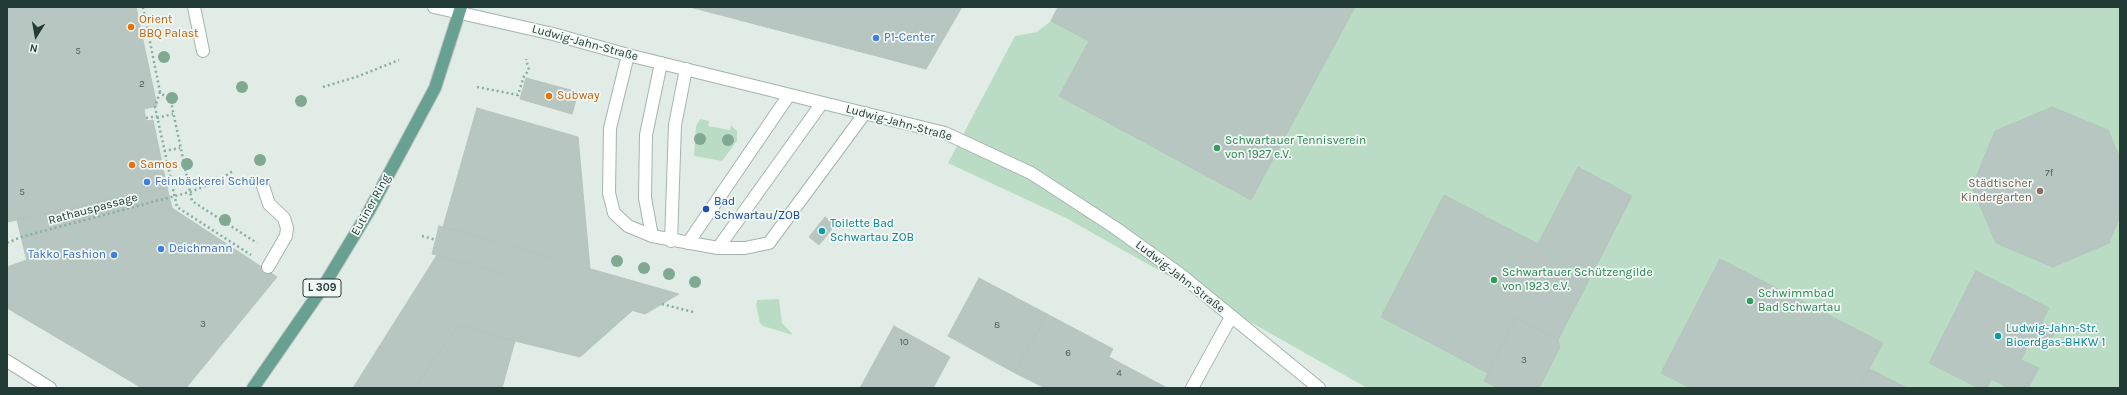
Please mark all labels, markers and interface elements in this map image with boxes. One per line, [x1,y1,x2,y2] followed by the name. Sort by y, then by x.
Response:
[139,13,199,41] place label: Orient BBQ Palast
[16,16,56,56] north arrow
[126,22,136,32] marker: Orient BBQ Palast
[530,22,640,64] street label: Ludwig-Jahn-Straße
[884,31,935,45] place label: P1-Center
[871,33,881,43] marker: P1-Center
[29,41,39,55] text: N
[75,45,81,57] house number: 5
[139,78,145,90] house number: 2
[557,89,600,103] place label: Subway
[544,91,554,101] marker: Subway
[844,102,954,144] street label: Ludwig-Jahn-Straße
[1225,134,1366,162] place label: Schwartauer Tennisverein von 1927 e.V.
[1212,143,1222,153] marker: Schwartauer Tennisverein von 1927 e.V.
[140,158,178,172] place label: Samos
[127,160,137,170] marker: Samos
[2045,167,2053,179] house number: 7f
[348,172,394,238] street label: Eutiner Ring
[155,175,270,189] place label: Feinbäckerei Schüler
[142,177,152,187] marker: Feinbäckerei Schüler
[1961,177,2032,205] place label: Städtischer Kindergarten
[19,186,25,198] house number: 5
[2035,186,2045,196] marker: Städtischer Kindergarten
[47,190,139,228] street label: Rathauspassage
[714,195,800,223] place label: Bad Schwartau/ZOB
[701,204,711,214] marker: Bad Schwartau/ZOB
[830,217,914,245] place label: Toilette Bad Schwartau ZOB
[817,226,827,236] marker: Toilette Bad Schwartau ZOB
[1132,238,1228,316] street label: Ludwig-Jahn-Straße
[169,242,232,256] place label: Deichmann
[156,244,166,254] marker: Deichmann
[28,248,106,262] place label: Takko Fashion
[109,250,119,260] marker: Takko Fashion
[1502,266,1653,294] place label: Schwartauer Schützengilde von 1923 e.V.
[1489,275,1499,285] marker: Schwartauer Schützengilde von 1923 e.V.
[303,279,341,297] road number: L 309
[1758,287,1841,315] place label: Schwimmbad Bad Schwartau
[1745,296,1755,306] marker: Schwimmbad Bad Schwartau
[200,318,206,330] house number: 3
[994,319,1000,331] house number: 8
[2006,322,2105,350] place label: Ludwig-Jahn-Str. Bioerdgas-BHKW 1
[1993,331,2003,341] marker: Ludwig-Jahn-Str. Bioerdgas-BHKW 1
[899,336,909,348] house number: 10
[1065,347,1071,359] house number: 6
[1521,354,1527,366] house number: 3
[1116,367,1122,379] house number: 4

